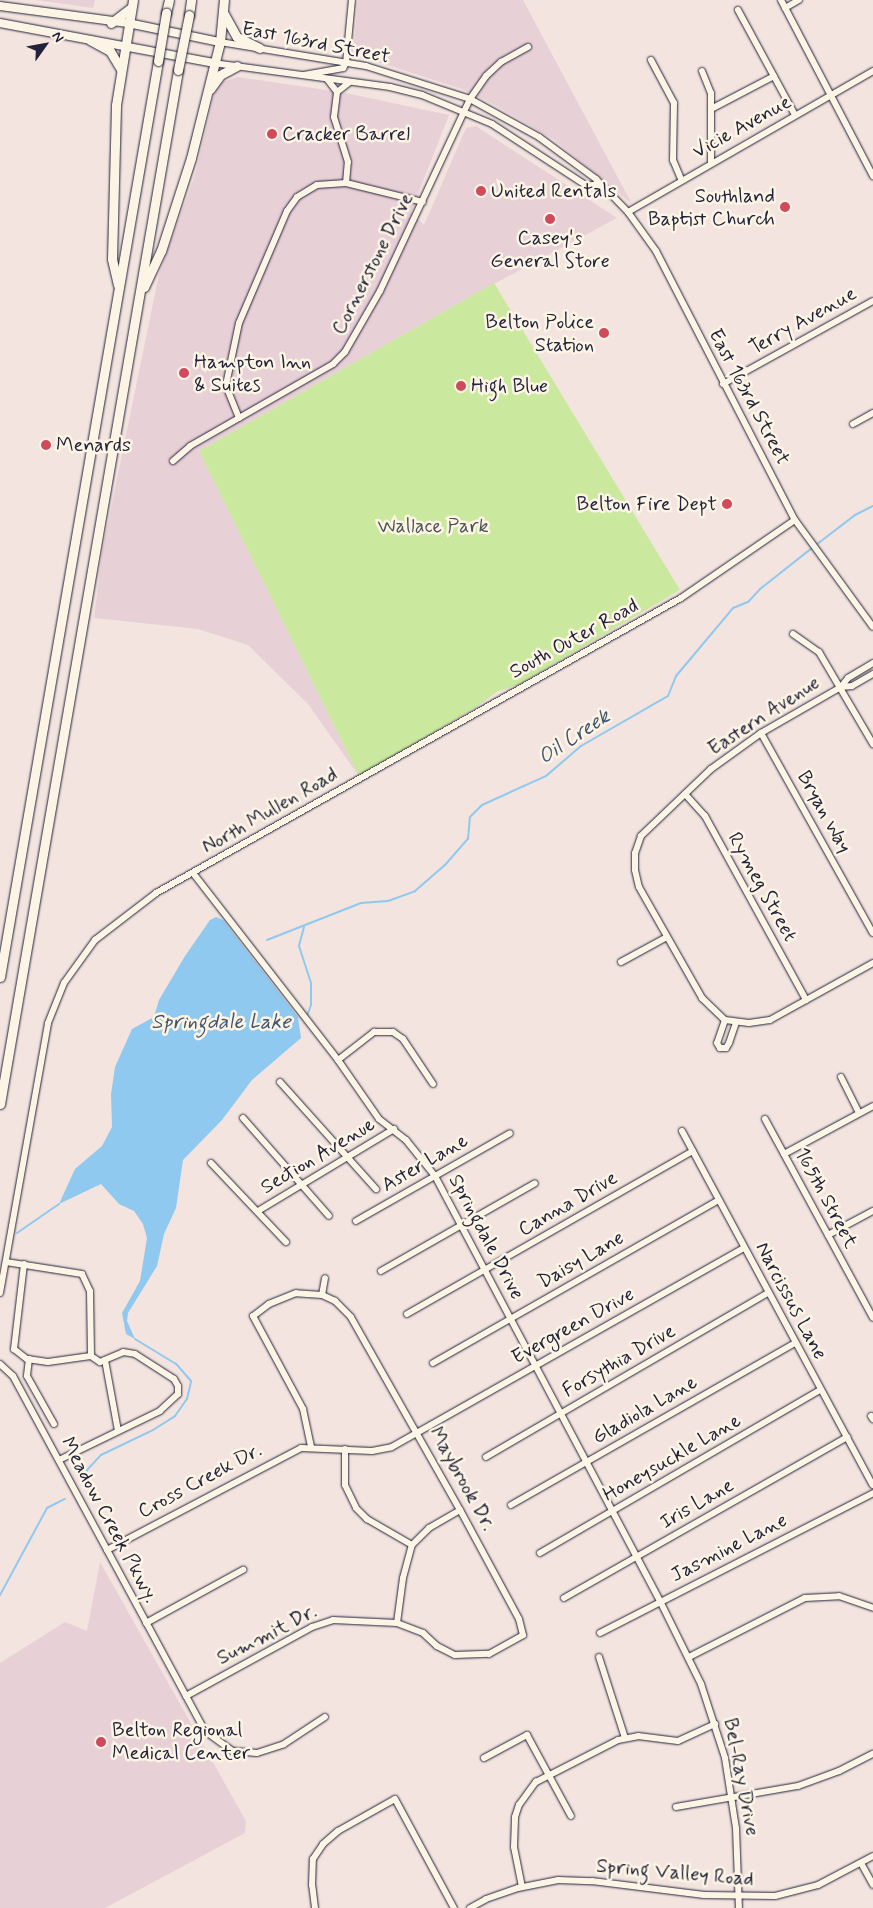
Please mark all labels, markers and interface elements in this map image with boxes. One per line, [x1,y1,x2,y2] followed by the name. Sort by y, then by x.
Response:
[240,17,392,69] street label: East 163rd Street
[20,20,70,70] north arrow
[48,28,68,46] text: N
[689,90,795,164] street label: Vicie Avenue
[282,122,410,146] place label: Cracker Barrel
[266,128,278,140] marker: Cracker Barrel
[491,179,616,203] place label: United Rentals
[648,184,775,231] place label: Southland Baptist Church
[475,185,487,197] marker: United Rentals
[327,190,419,338] street label: Cornerstone Drive
[779,201,791,213] marker: Southland Baptist Church
[544,213,556,225] marker: Casey's General Store
[490,227,610,274] place label: Casey's General Store
[748,283,858,359] street label: Terry Avenue
[487,310,594,357] place label: Belton Police Station
[703,325,795,469] street label: East 163rd Street
[598,327,610,339] marker: Belton Police Station
[194,350,312,397] place label: Hampton Inn & Suites
[178,367,190,379] marker: Hampton Inn & Suites
[471,374,548,398] place label: High Blue
[455,380,467,392] marker: High Blue
[56,433,131,457] place label: Menards
[40,439,52,451] marker: Menards
[579,492,717,516] place label: Belton Fire Dept
[721,498,733,510] marker: Belton Fire Dept
[378,514,488,538] park label: Wallace Park
[506,594,642,684] street label: South Outer Road
[702,670,826,762] street label: Eastern Avenue
[533,703,615,771] water label: Oil Creek
[198,763,342,859] street label: North Mullen Road
[791,765,857,859] street label: Bryan Way
[721,827,803,947] street label: Rymeg Street
[150,1009,292,1035] water label: Springdale Lake
[258,1113,378,1199] street label: Section Avenue
[379,1129,471,1197] street label: Aster Lane
[789,1144,863,1252] street label: 165th Street
[515,1166,621,1242] street label: Canna Drive
[443,1171,529,1303] street label: Springdale Drive
[534,1226,628,1294] street label: Daisy Lane
[750,1238,832,1364] street label: Narcissus Lane
[508,1283,638,1369] street label: Evergreen Drive
[559,1319,679,1403] street label: Forsythia Drive
[589,1371,701,1449] street label: Gladiola Lane
[600,1409,744,1507] street label: Honeysuckle Lane
[424,1423,500,1535] street label: Maybrook Dr.
[55,1433,163,1607] street label: Meadow Creek Pkwy.
[135,1439,265,1523] street label: Cross Creek Dr.
[656,1474,738,1534] street label: Iris Lane
[668,1509,790,1587] street label: Jasmine Lane
[213,1600,321,1670] street label: Summit Dr.
[718,1717,764,1837] street label: Bel-Ray Drive
[112,1718,246,1765] place label: Belton Regional Medical Center
[94,1735,108,1749] marker: Belton Regional Medical Center
[597,1854,753,1892] street label: Spring Valley Road

